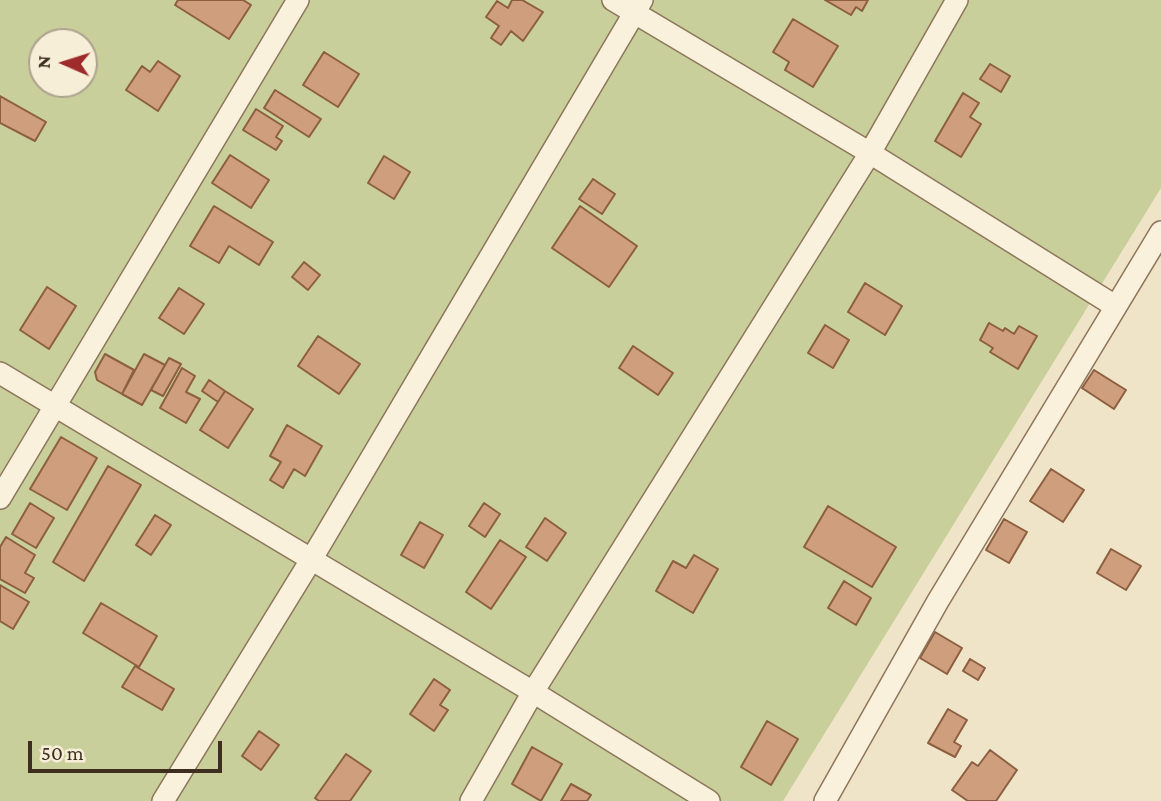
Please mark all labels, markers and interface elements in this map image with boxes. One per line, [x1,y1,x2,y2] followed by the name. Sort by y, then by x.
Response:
[28,28,98,98] north arrow
[33,55,54,69] text: N
[32,728,226,772] scale bar
[41,741,84,765] text: 50 m

